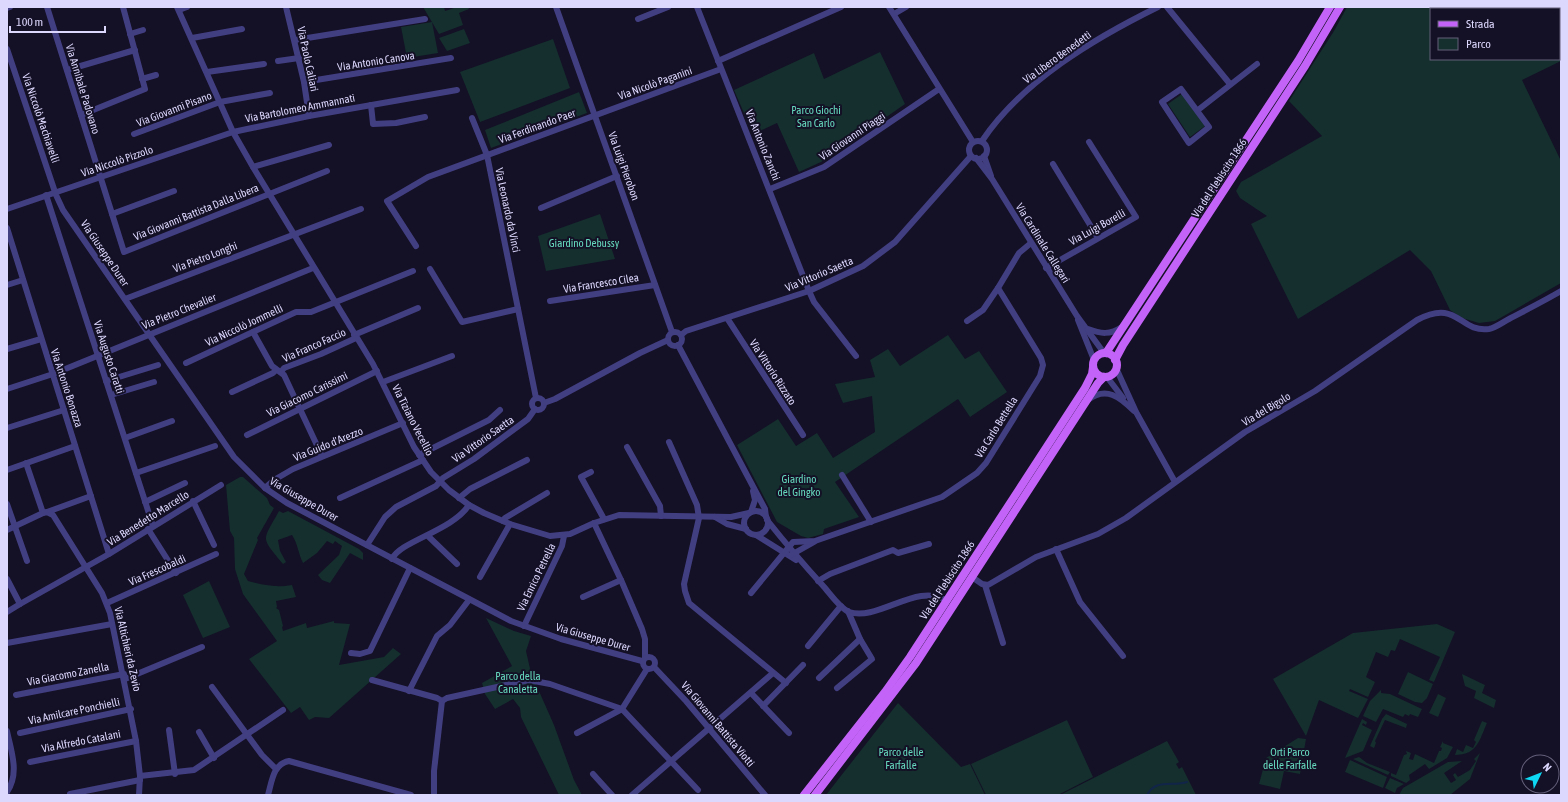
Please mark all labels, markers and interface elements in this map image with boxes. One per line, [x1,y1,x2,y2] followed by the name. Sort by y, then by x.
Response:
[10,8,105,34] scale bar
[1430,8,1560,60] legend
[16,15,43,29] text: 100 m
[1466,17,1495,31] text: Strada
[295,26,321,92] street label: Via Paolo Caliari
[1021,28,1093,86] street label: Via Libero Benedetti
[1466,37,1491,51] text: Parco
[64,43,102,135] street label: Via Annibale Padovano
[337,49,415,73] street label: Via Antonio Canova
[616,64,694,102] street label: Via Nicolò Paganini
[20,72,62,164] street label: Via Niccolò Machiavelli
[135,89,213,129] street label: Via Giovanni Pisano
[244,91,356,125] street label: Via Bartolomeo Ammannati
[791,104,841,129] park label: Parco Giochi San Carlo
[497,106,578,145] street label: Via Ferdinando Paer
[743,108,783,182] street label: Via Antonio Zanchi
[817,110,887,162] street label: Via Giovanni Piaggi
[606,130,642,202] street label: Via Luigi Pierobon
[1189,137,1249,219] street label: Via del Plebiscito 1866
[80,143,154,179] street label: Via Niccolò Pizzolo
[493,167,523,253] street label: Via Leonardo da Vinci
[132,181,260,243] street label: Via Giovanni Battista Dalla Libera
[1014,201,1072,285] street label: Via Cardinale Callegari
[1067,207,1127,247] street label: Via Luigi Borelli
[79,218,132,289] street label: Via Giuseppe Durer
[549,237,620,249] park label: Giardino Debussy
[171,239,239,275] street label: Via Pietro Longhi
[783,254,855,294] street label: Via Vittorio Saetta
[562,271,640,295] street label: Via Francesco Cilea
[140,290,218,331] street label: Via Pietro Chevalier
[203,302,285,348] street label: Via Niccolò Jommelli
[92,319,126,395] street label: Via Augusto Caratti
[280,326,348,364] street label: Via Franco Faccio
[747,337,799,407] street label: Via Vittorio Rizzato
[49,347,85,429] street label: Via Antonio Bonazza
[265,369,349,419] street label: Via Giacomo Carissimi
[390,383,436,457] street label: Via Tiziano Vecellio
[1240,390,1292,428] street label: Via del Bigolo
[972,394,1020,460] street label: Via Carlo Bettella
[450,413,516,465] street label: Via Vittorio Saetta
[292,425,364,463] street label: Via Guido d'Arezzo
[778,473,820,498] park label: Giardino del Gingko
[268,475,341,524] street label: Via Giuseppe Durer
[105,488,191,548] street label: Via Benedetto Marcello
[917,539,977,621] street label: Via del Plebiscito 1866
[514,541,558,613] street label: Via Enrico Petrella
[127,552,187,588] street label: Via Frescobaldi
[112,605,144,693] street label: Via Altichieri da Zevio
[554,621,632,654] street label: Via Giuseppe Durer
[26,660,110,688] street label: Via Giacomo Zanella
[495,670,541,695] park label: Parco della Canaletta
[679,679,757,769] street label: Via Giovanni Battista Viotti
[27,695,121,727] street label: Via Amilcare Ponchielli
[40,727,122,755] street label: Via Alfredo Catalani
[878,746,924,771] park label: Parco delle Farfalle
[1263,746,1317,771] park label: Orti Parco delle Farfalle
[1520,754,1560,794] north arrow
[1541,761,1554,774] text: N

